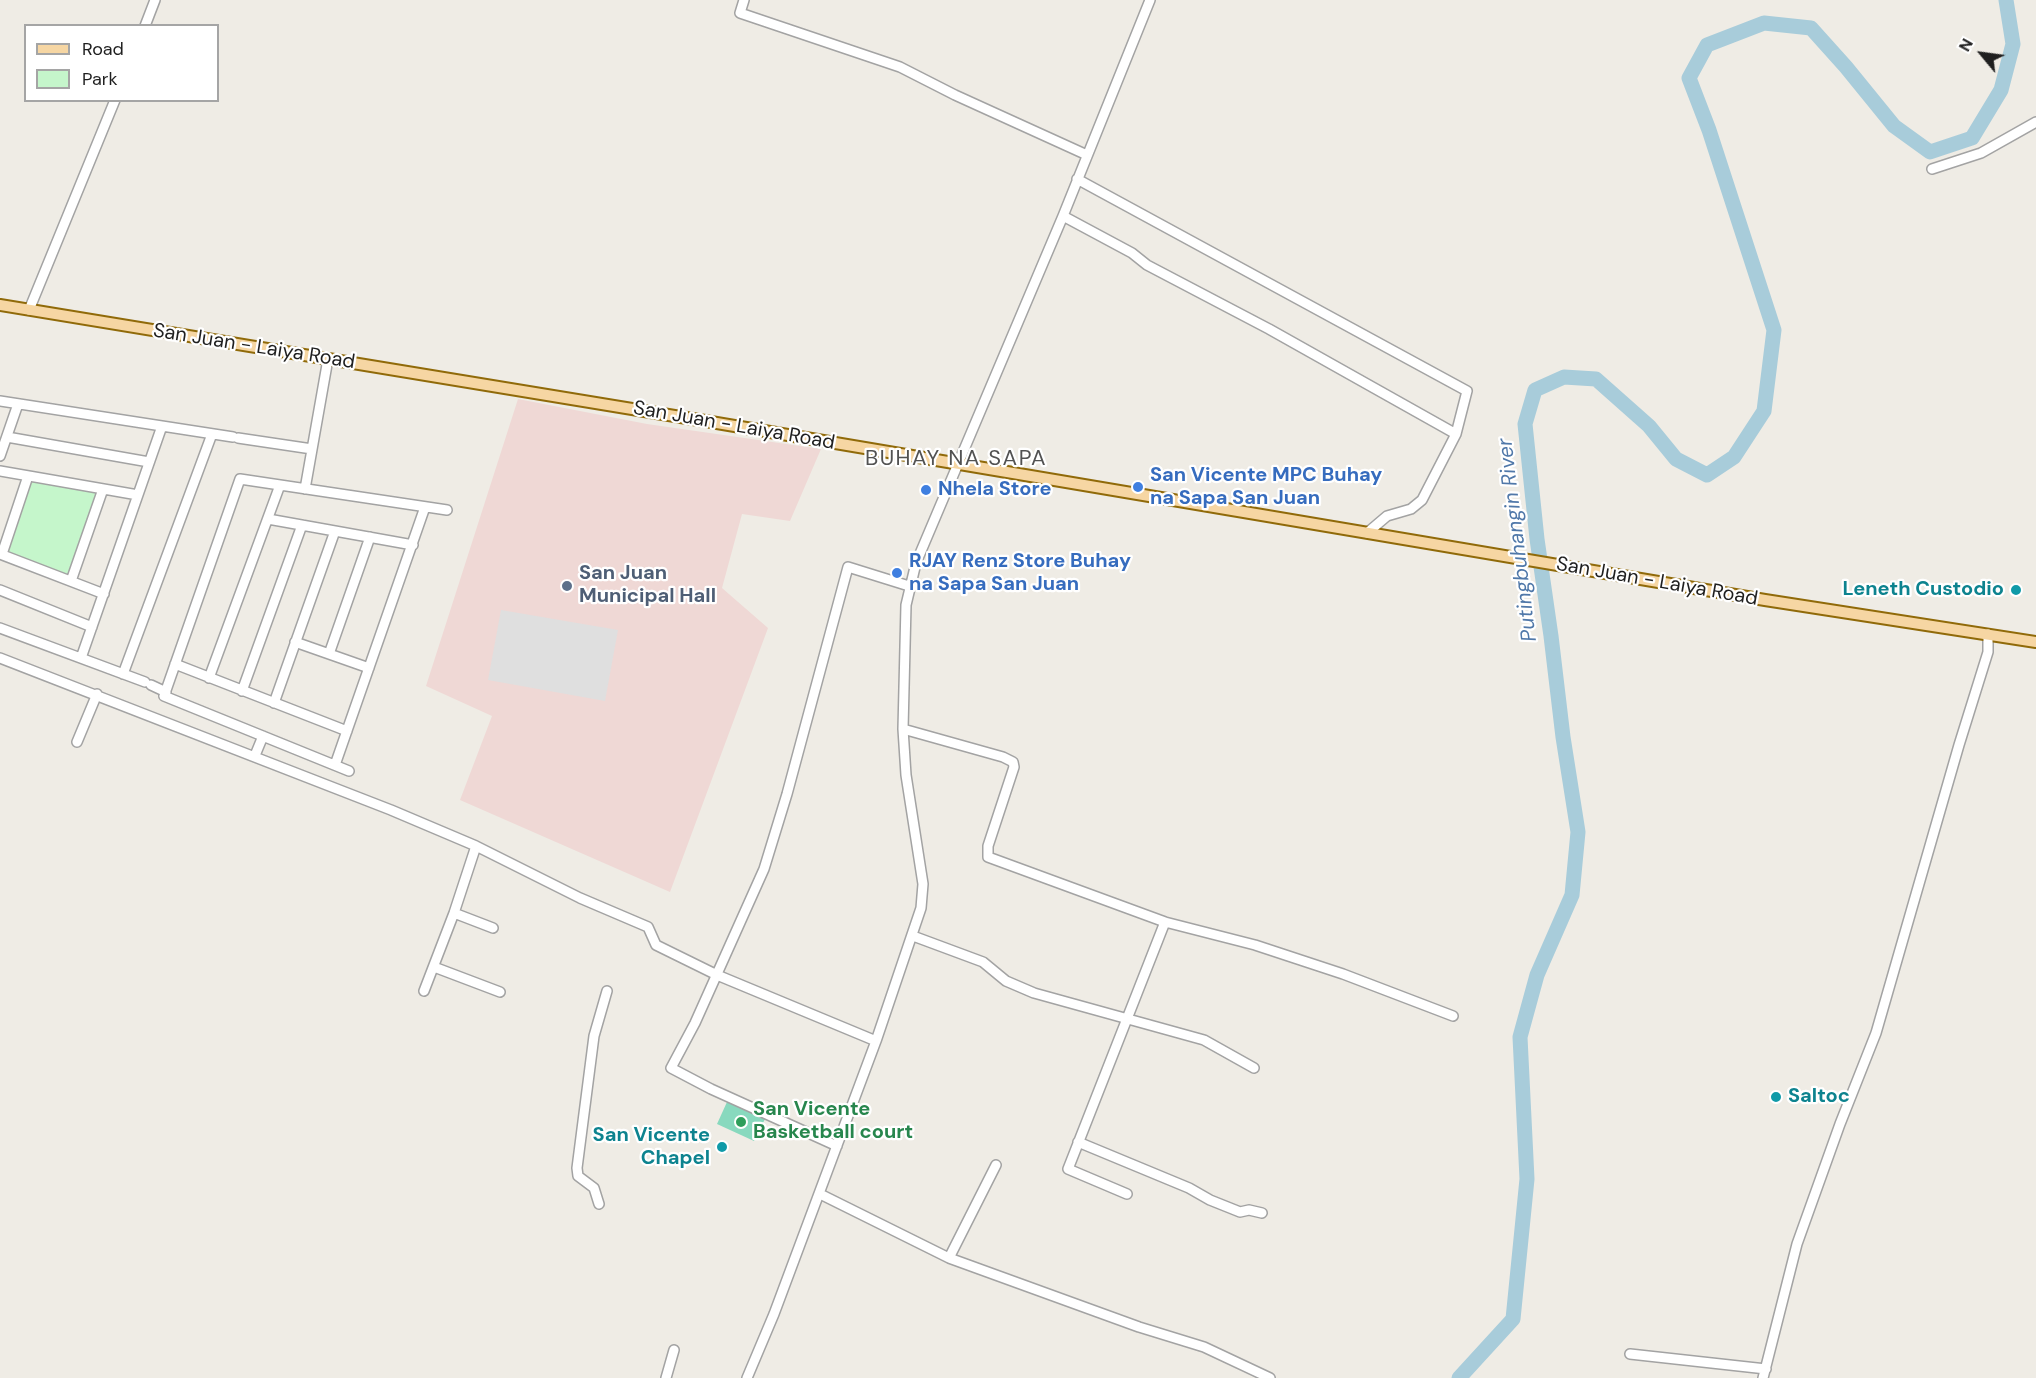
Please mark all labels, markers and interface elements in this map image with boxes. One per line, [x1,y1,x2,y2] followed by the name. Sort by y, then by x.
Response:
[24,24,219,102] legend
[1952,24,2012,84] north arrow
[1954,35,1978,55] text: N
[82,37,124,61] text: Road
[82,67,118,91] text: Park
[151,319,357,375] street label: San Juan - Laiya Road
[631,396,837,456] street label: San Juan - Laiya Road
[1493,437,1543,643] water label: Putingbuhangin River
[865,446,1047,472] district label: BUHAY NA SAPA
[1150,464,1382,511] place label: San Vicente MPC Buhay na Sapa San Juan
[938,478,1051,502] place label: Nhela Store
[1131,480,1145,494] marker: San Vicente MPC Buhay na Sapa San Juan
[919,483,933,497] marker: Nhela Store
[909,550,1131,597] place label: RJAY Renz Store Buhay na Sapa San Juan
[1554,552,1760,612] street label: San Juan - Laiya Road
[579,562,716,609] place label: San Juan Municipal Hall
[890,566,904,580] marker: RJAY Renz Store Buhay na Sapa San Juan
[1842,578,2004,602] place label: Leneth Custodio
[560,579,574,593] marker: San Juan Municipal Hall
[2009,583,2023,597] marker: Leneth Custodio
[1788,1085,1850,1109] place label: Saltoc
[1769,1090,1783,1104] marker: Saltoc
[753,1098,913,1145] place label: San Vicente Basketball court
[734,1115,748,1129] marker: San Vicente Basketball court
[593,1124,710,1171] place label: San Vicente Chapel
[715,1140,729,1154] marker: San Vicente Chapel

